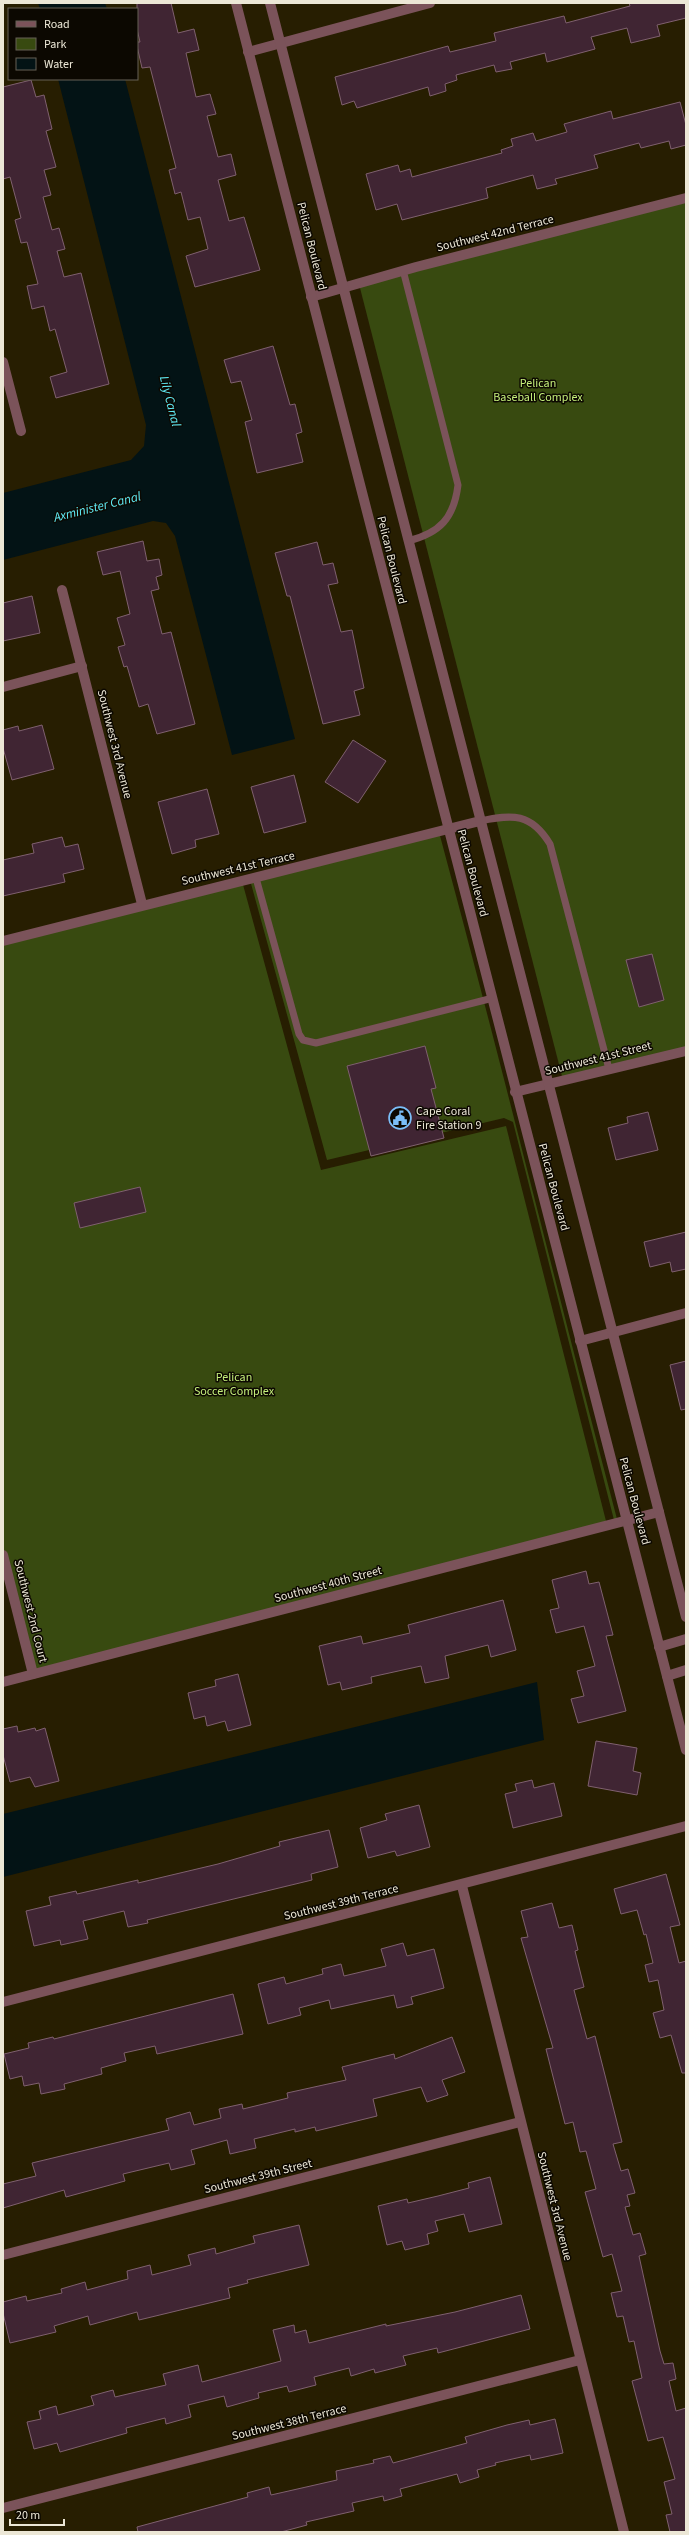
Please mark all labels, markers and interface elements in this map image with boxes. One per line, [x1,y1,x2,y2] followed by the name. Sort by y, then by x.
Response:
[8,8,138,80] legend
[44,16,70,33] text: Road
[44,36,66,53] text: Park
[44,56,74,73] text: Water
[292,200,331,292] street label: Pelican Boulevard
[435,211,556,256] street label: Southwest 42nd Terrace
[155,374,185,429] water label: Lily Canal
[493,375,583,406] park label: Pelican Baseball Complex
[51,487,143,527] water label: Axminister Canal
[372,514,411,606] street label: Pelican Boulevard
[93,688,136,800] street label: Southwest 3rd Avenue
[453,827,492,919] street label: Pelican Boulevard
[180,847,296,890] street label: Southwest 41st Terrace
[543,1037,653,1080] street label: Southwest 41st Street
[416,1103,482,1134] place label: Cape Coral Fire Station 9
[387,1105,413,1131] public building icon: Cape Coral Fire Station 9
[534,1141,573,1233] street label: Pelican Boulevard
[194,1369,275,1400] park label: Pelican Soccer Complex
[615,1455,654,1547] street label: Pelican Boulevard
[10,1558,52,1664] street label: Southwest 2nd Court
[272,1562,384,1607] street label: Southwest 40th Street
[282,1880,400,1925] street label: Southwest 39th Terrace
[533,2150,576,2262] street label: Southwest 3rd Avenue
[202,2155,314,2198] street label: Southwest 39th Street
[230,2400,348,2445] street label: Southwest 38th Terrace
[10,2501,64,2527] scale bar
[16,2507,40,2524] text: 20 m

